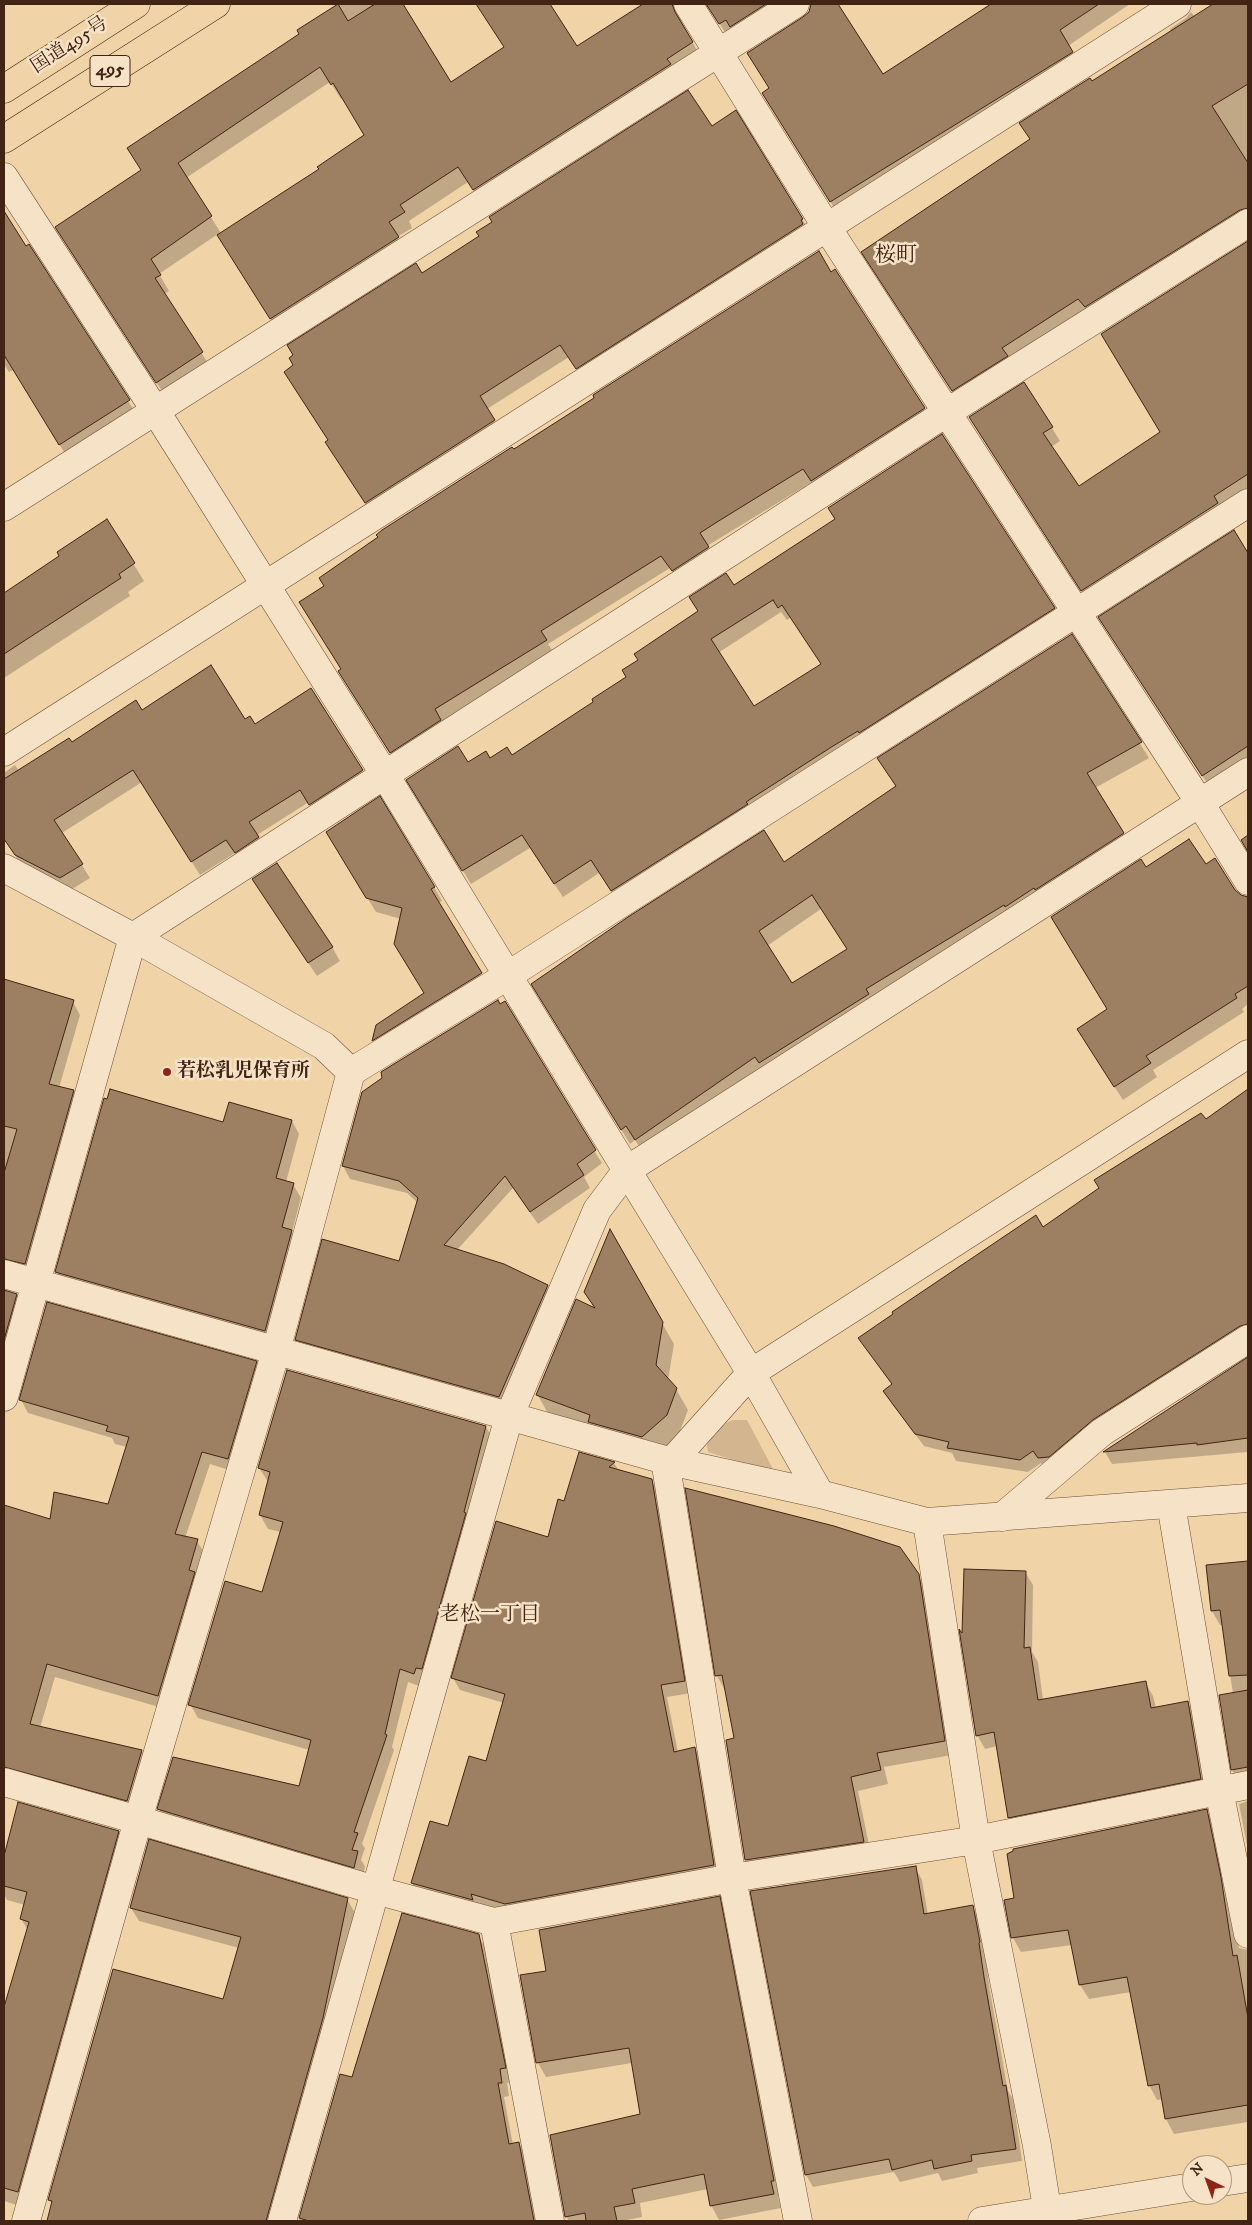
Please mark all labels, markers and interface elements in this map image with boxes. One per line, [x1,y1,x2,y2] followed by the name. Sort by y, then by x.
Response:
[27,13,113,79] street label: 国道495号
[90,56,130,86] road number: 495
[875,244,917,270] district label: 桜町
[177,1061,310,1083] place label: 若松乳児保育所
[161,1066,173,1078] marker: 若松乳児保育所
[440,1604,540,1628] district label: 老松一丁目
[1182,2155,1232,2205] north arrow
[1187,2159,1208,2180] text: N

